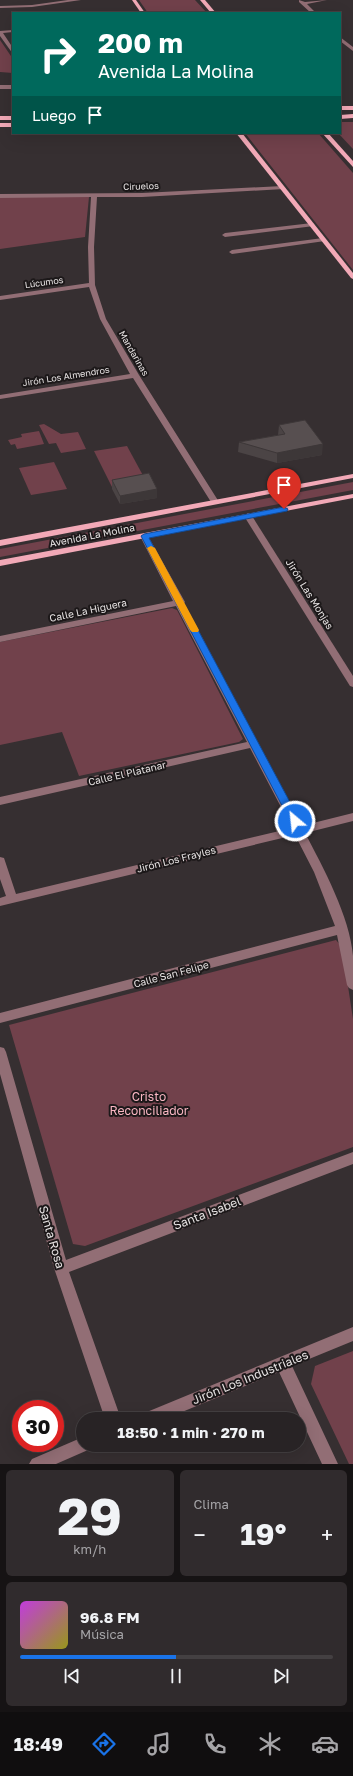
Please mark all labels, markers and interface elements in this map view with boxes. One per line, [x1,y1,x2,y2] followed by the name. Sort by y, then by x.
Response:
[98,26,183,59] text: 200 m
[32,28,84,80] icon: right
[98,60,254,82] text: Avenida La Molina
[84,104,106,126] icon: arrive
[32,106,76,124] text: Luego
[123,180,159,192] street label: Ciruelos
[24,274,64,290] street label: Lúcumos
[117,328,151,378] street label: Mandarinas
[22,364,111,388] street label: Jirón Los Almendros
[267,468,301,509] pin
[273,474,295,496] icon: arrive
[48,521,136,549] street label: Avenida La Molina
[284,557,336,631] street label: Jirón Las Monjas
[48,596,128,624] street label: Calle La Higuera
[87,758,167,788] street label: Calle El Platanar
[274,800,316,842] position arrow
[135,843,217,875] street label: Jirón Los Frayles
[132,958,210,990] street label: Calle San Felipe
[110,1089,189,1118] park label: Cristo Reconciliador
[171,1193,243,1233] street label: Santa Isabel
[36,1204,68,1270] street label: Santa Rosa
[190,1347,310,1407] street label: Jirón Los Industriales
[12,1400,64,1452] speed limit sign: 30
[117,1423,265,1441] text: 18:50 · 1 min · 270 m
[57,1484,122,1546] text: 29
[194,1496,229,1512] text: Clima
[240,1516,286,1552] text: 19°
[194,1521,206,1548] text: −
[321,1521,333,1548] text: +
[73,1541,106,1557] text: km/h
[80,1608,139,1626] text: 96.8 FM
[80,1626,124,1642] text: Música
[61,1665,83,1687] icon: previous
[165,1665,187,1687] icon: pause
[270,1665,292,1687] icon: next
[90,1730,118,1758] icon: directions
[145,1730,173,1758] icon: music
[201,1730,229,1758] icon: phone
[256,1730,284,1758] icon: climate
[311,1730,339,1758] icon: car
[14,1733,63,1755] text: 18:49

